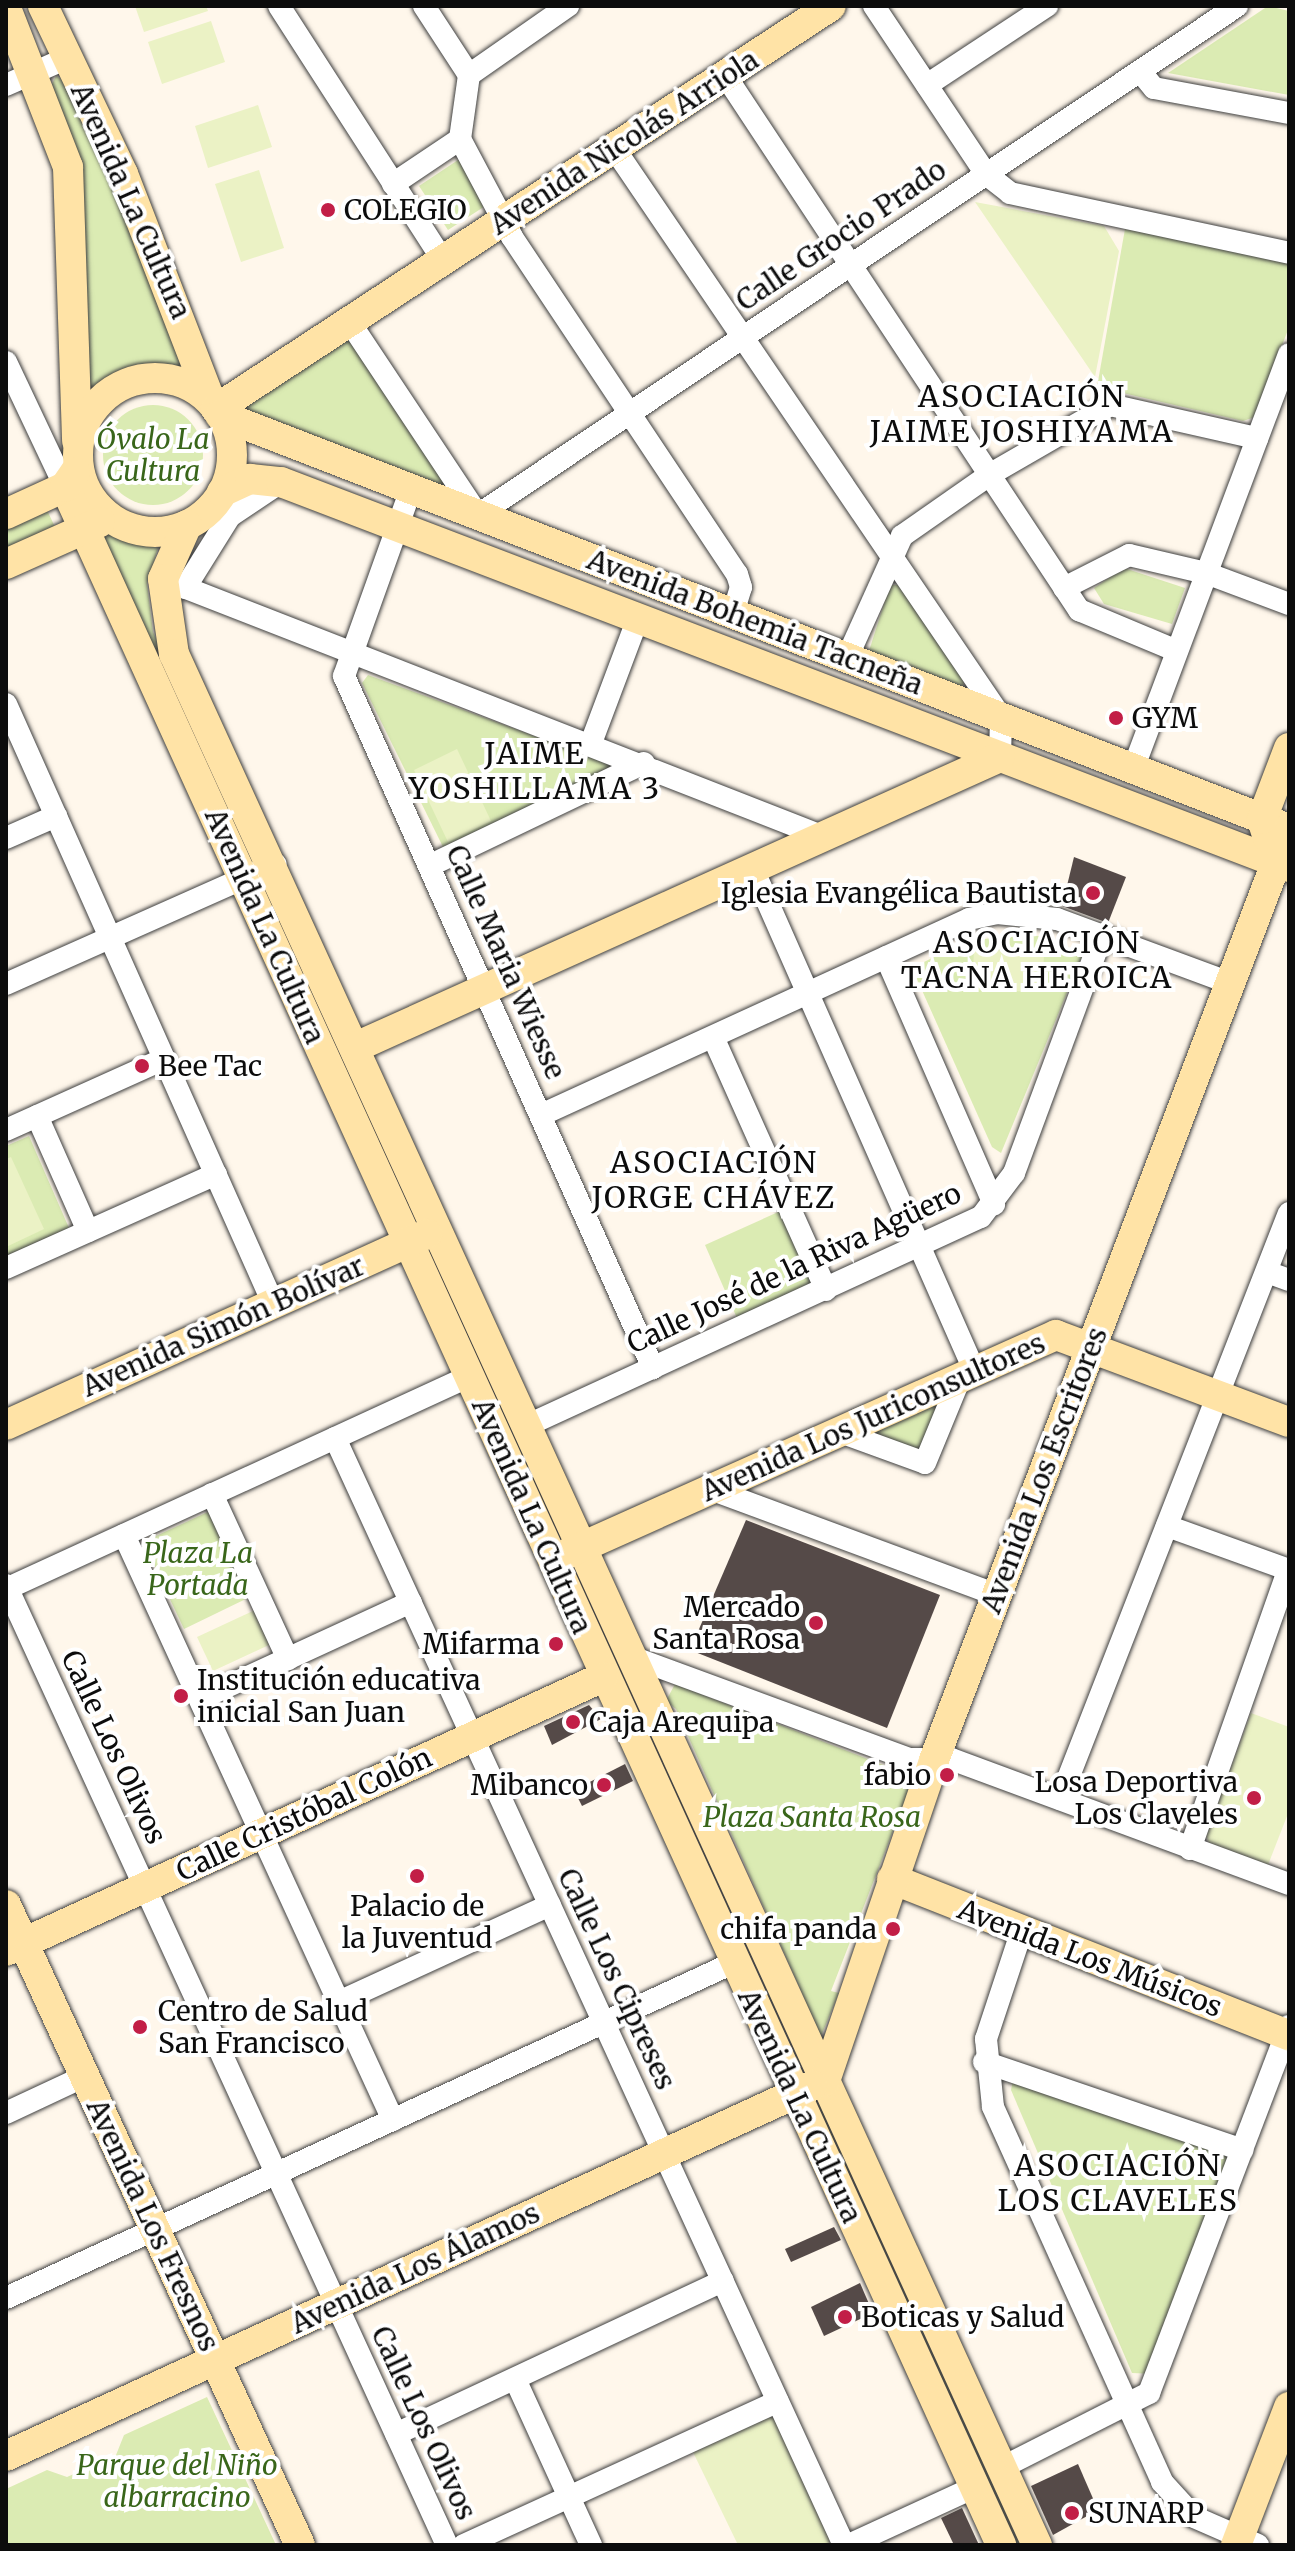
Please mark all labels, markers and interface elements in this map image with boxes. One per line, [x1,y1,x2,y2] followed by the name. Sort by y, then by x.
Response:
[484,43,764,241] street label: Avenida Nicolás Arriola
[64,78,198,324] street label: Avenida La Cultura
[730,152,952,318] street label: Calle Grocio Prado
[344,193,467,227] place label: COLEGIO
[319,201,337,219] marker: COLEGIO
[870,378,1174,448] district label: ASOCIACIÓN JAIME JOSHIYAMA
[96,422,210,488] park label: Óvalo La Cultura
[583,542,927,702] street label: Avenida Bohemia Tacneña
[1132,701,1198,735] place label: GYM
[1107,709,1125,727] marker: GYM
[409,735,661,806] district label: JAIME YOSHILLAMA 3
[198,803,332,1049] street label: Avenida La Cultura
[439,840,573,1084] street label: Calle Maria Wiesse
[721,876,1077,910] place label: Iglesia Evangélica Bautista
[1084,884,1102,902] marker: Iglesia Evangélica Bautista
[901,924,1173,994] district label: ASOCIACIÓN TACNA HEROICA
[158,1049,262,1083] place label: Bee Tac
[133,1057,151,1075] marker: Bee Tac
[591,1144,837,1214] district label: ASOCIACIÓN JORGE CHÁVEZ
[622,1176,966,1360] street label: Calle José de la Riva Agüero
[77,1249,369,1403] street label: Avenida Simón Bolívar
[974,1322,1114,1618] street label: Avenida Los Escritores
[696,1326,1050,1508] street label: Avenida Los Juriconsultores
[465,1393,599,1639] street label: Avenida La Cultura
[143,1536,253,1602] park label: Plaza La Portada
[652,1590,800,1656] place label: Mercado Santa Rosa
[807,1614,825,1632] marker: Mercado Santa Rosa
[422,1627,540,1661] place label: Mifarma
[547,1635,565,1653] marker: Mifarma
[54,1645,174,1849] street label: Calle Los Olivos
[197,1663,481,1729] place label: Institución educativa inicial San Juan
[172,1687,190,1705] marker: Institución educativa inicial San Juan
[589,1705,774,1739] place label: Caja Arequipa
[564,1713,582,1731] marker: Caja Arequipa
[171,1740,437,1888] street label: Calle Cristóbal Colón
[864,1758,931,1792] place label: fabio
[1035,1765,1238,1831] place label: Losa Deportiva Los Claveles
[938,1766,956,1784] marker: fabio
[471,1768,588,1802] place label: Mibanco
[595,1776,613,1794] marker: Mibanco
[1245,1789,1263,1807] marker: Losa Deportiva Los Claveles
[703,1800,921,1834] park label: Plaza Santa Rosa
[551,1863,683,2095] street label: Calle Los Cipreses
[408,1867,426,1885] marker: Palacio de la Juventud
[342,1889,492,1955] place label: Palacio de la Juventud
[953,1892,1227,2024] street label: Avenida Los Músicos
[720,1912,877,1946] place label: chifa panda
[884,1920,902,1938] marker: chifa panda
[731,1984,869,2228] street label: Avenida La Cultura
[158,1994,368,2060] place label: Centro de Salud San Francisco
[129,2016,151,2038] marker: Centro de Salud San Francisco
[80,2094,226,2356] street label: Avenida Los Fresnos
[997,2147,1239,2218] district label: ASOCIACIÓN LOS CLAVELES
[285,2196,545,2340] street label: Avenida Los Álamos
[861,2300,1064,2334] place label: Boticas y Salud
[836,2308,854,2326] marker: Boticas y Salud
[364,2321,484,2525] street label: Calle Los Olivos
[76,2448,278,2514] park label: Parque del Niño albarracino
[1088,2496,1204,2530] place label: SUNARP
[1063,2504,1081,2522] marker: SUNARP

